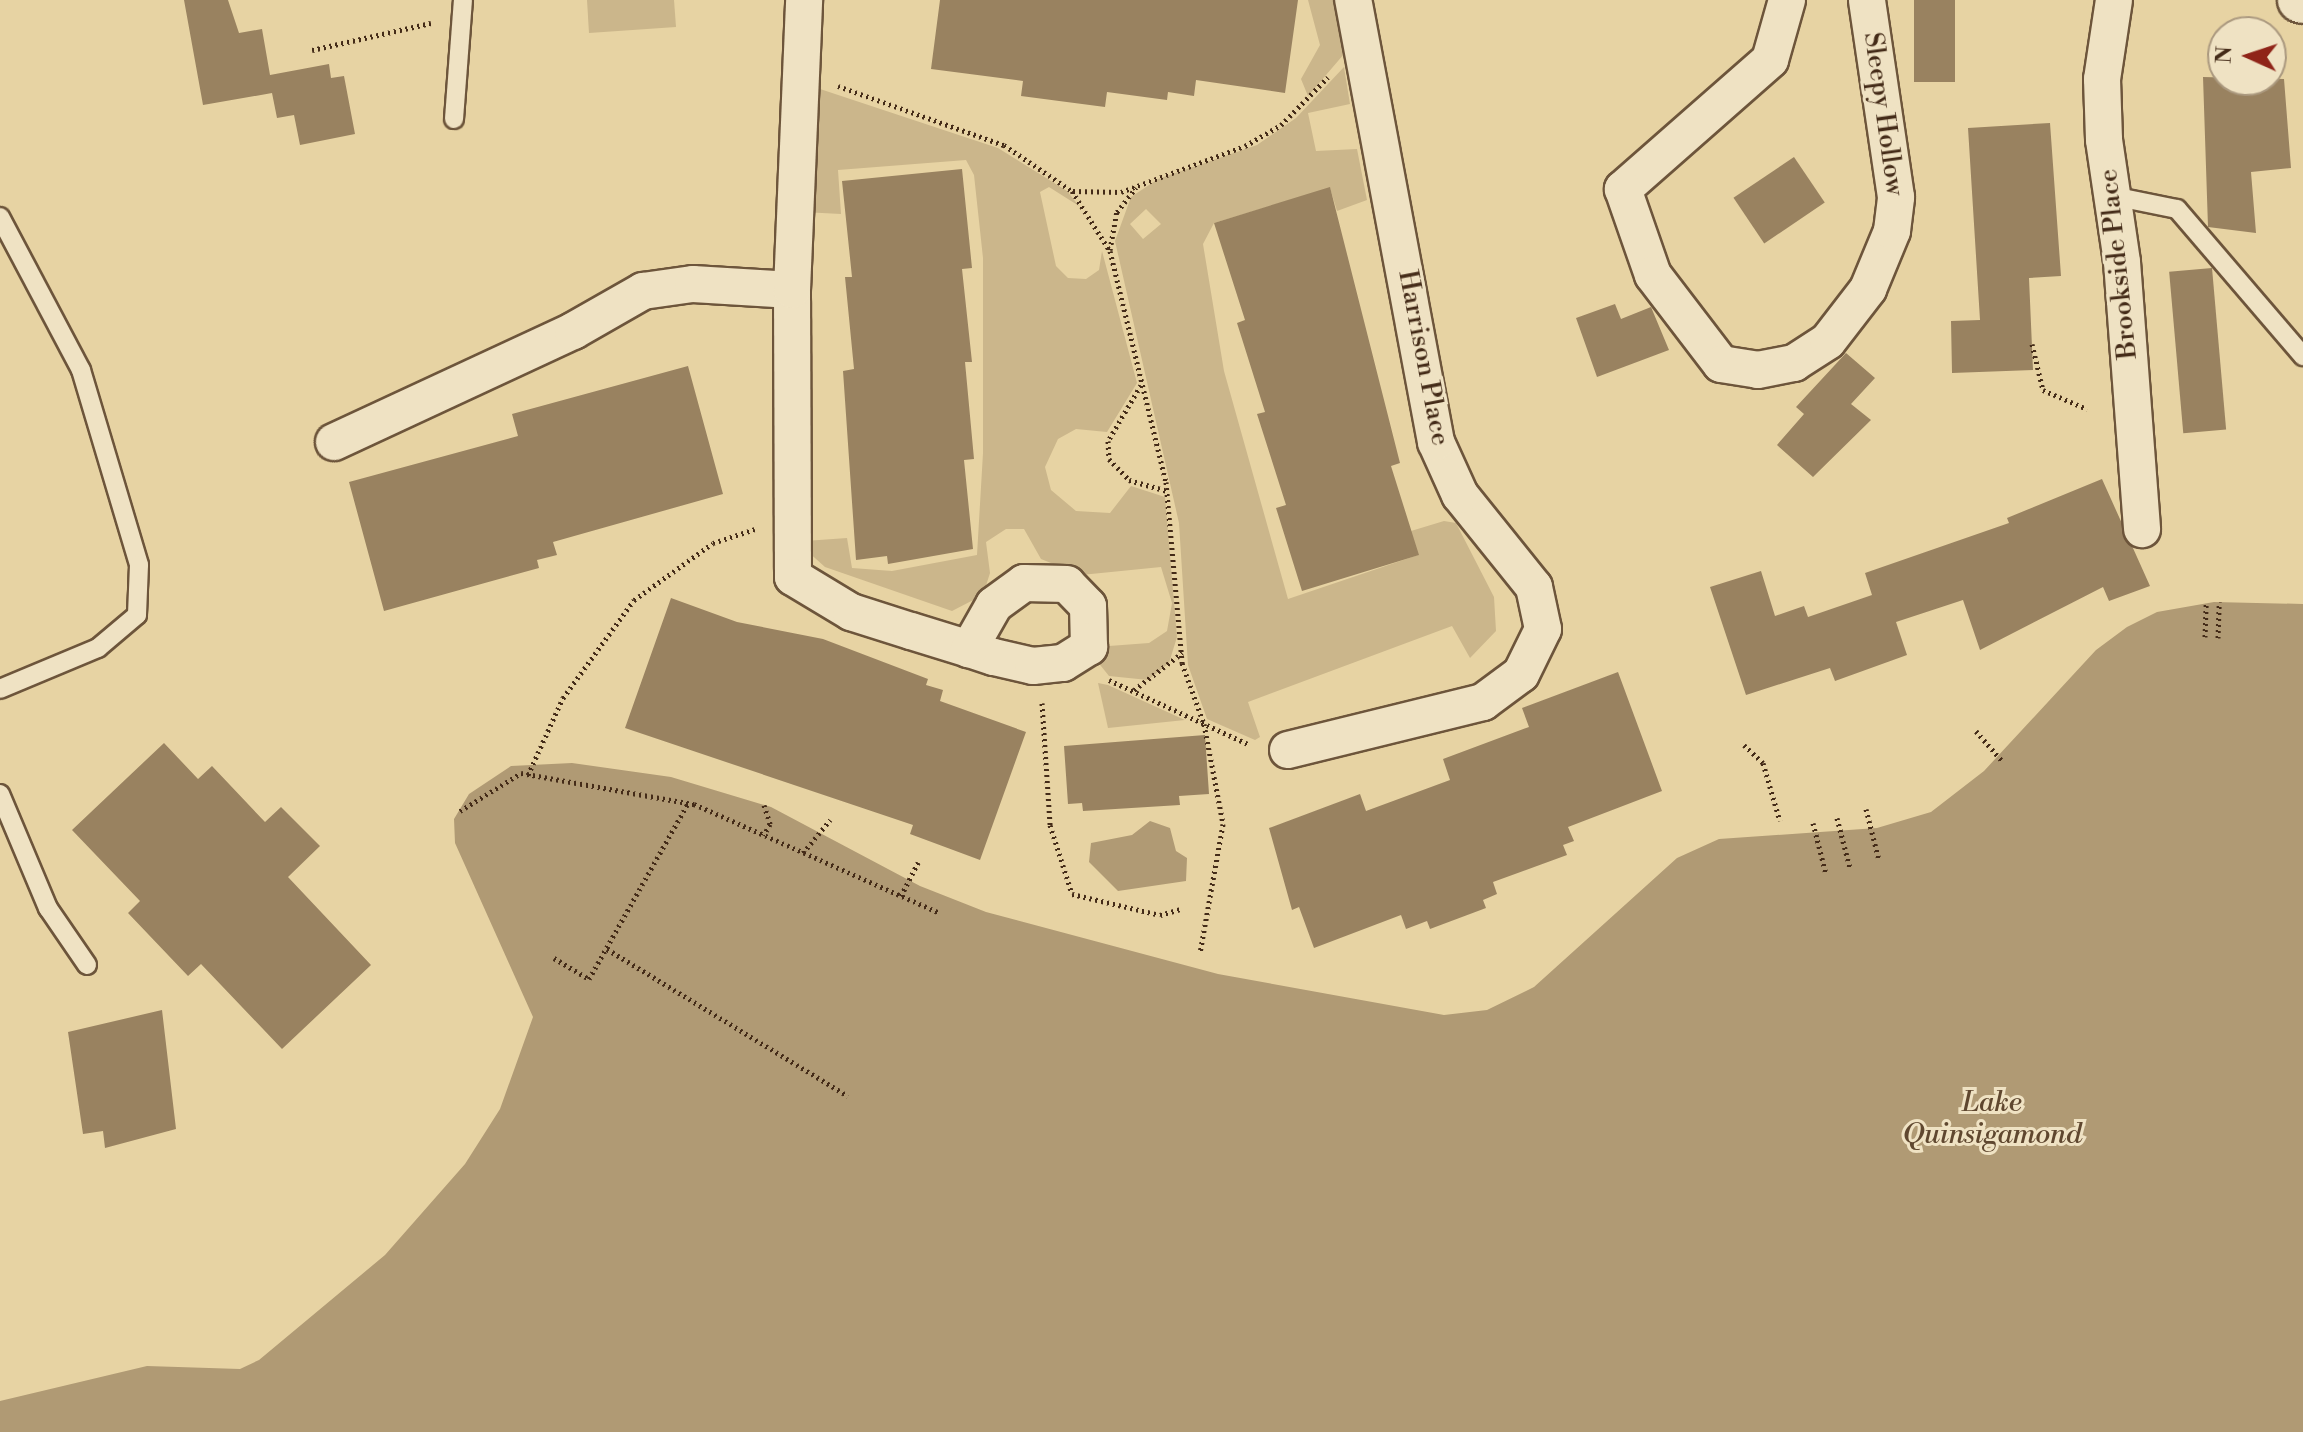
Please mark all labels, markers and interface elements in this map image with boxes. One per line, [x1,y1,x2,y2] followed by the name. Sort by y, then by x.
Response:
[2207,16,2287,96] north arrow
[1856,30,1910,198] street label: Sleepy Hollow
[2211,45,2238,64] text: N
[2093,167,2145,361] street label: Brookside Place
[1391,268,1455,448] street label: Harrison Place
[1902,1086,2082,1152] water label: Lake Quinsigamond

